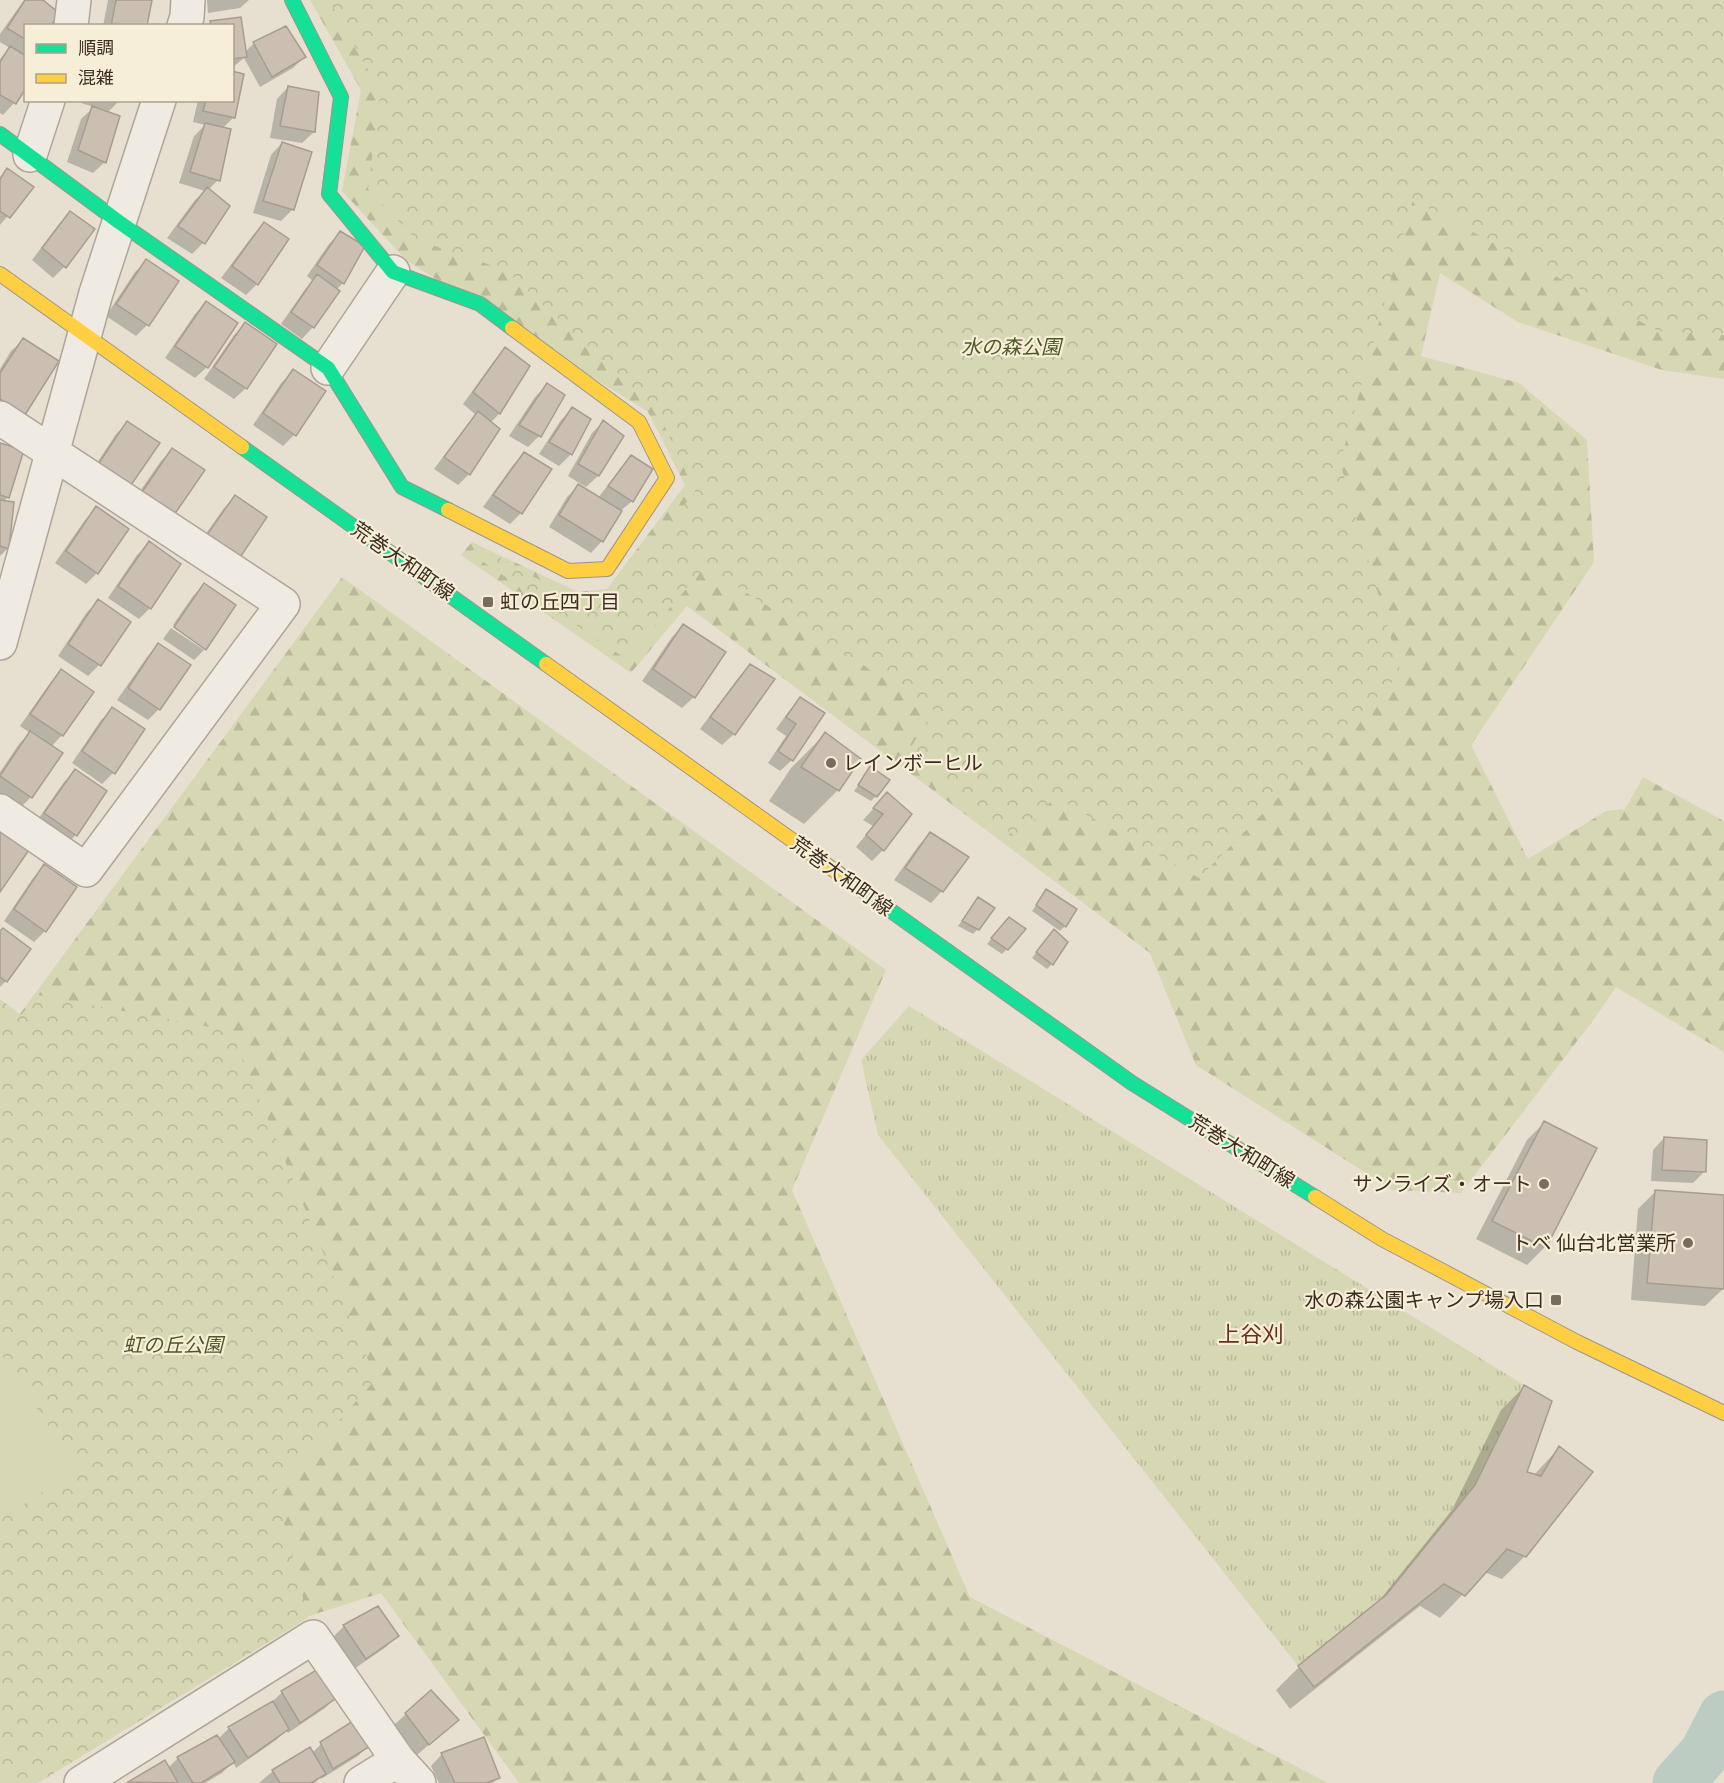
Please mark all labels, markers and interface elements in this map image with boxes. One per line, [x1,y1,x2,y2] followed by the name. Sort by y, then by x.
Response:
[24,24,234,102] legend
[78,37,114,59] text: 順調
[78,67,114,89] text: 混雑
[961,335,1064,359] park label: 水の森公園
[347,517,459,605] street label: 荒巻大和町線
[500,590,620,614] place label: 虹の丘四丁目
[481,595,495,609] marker: 虹の丘四丁目
[843,751,983,775] place label: レインボーヒル
[824,756,838,770] marker: レインボーヒル
[786,831,898,921] street label: 荒巻大和町線
[1185,1109,1299,1193] street label: 荒巻大和町線
[1353,1172,1532,1196] place label: サンライズ・オート
[1537,1177,1551,1191] marker: サンライズ・オート
[1511,1231,1676,1255] place label: トベ 仙台北営業所
[1681,1236,1695,1250] marker: トベ 仙台北営業所
[1305,1288,1544,1312] place label: 水の森公園キャンプ場入口
[1549,1293,1563,1307] marker: 水の森公園キャンプ場入口
[1218,1321,1284,1348] district label: 上谷刈
[123,1333,226,1357] park label: 虹の丘公園

